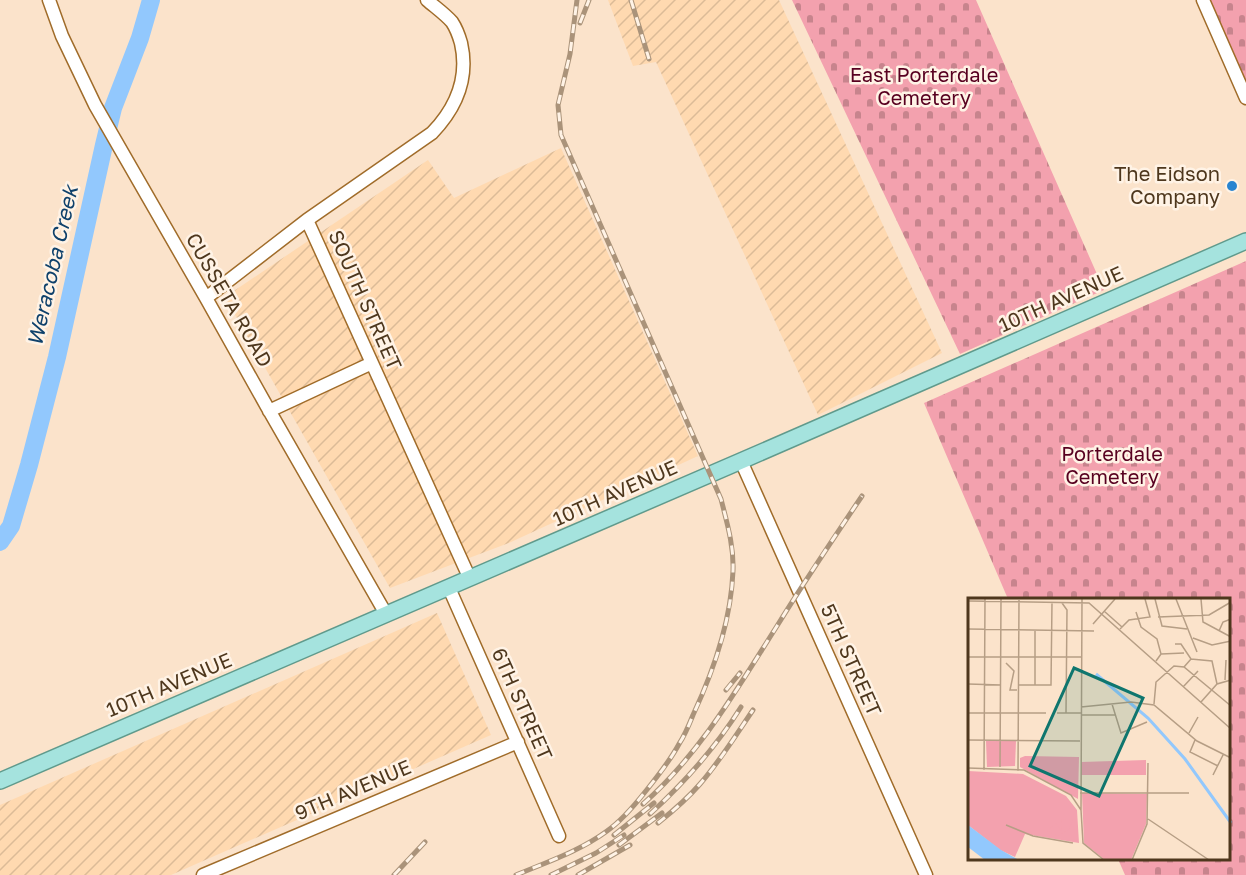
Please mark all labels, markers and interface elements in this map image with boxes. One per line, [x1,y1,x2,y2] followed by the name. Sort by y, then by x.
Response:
[850,62,998,109] park label: East Porterdale Cemetery
[1114,161,1220,208] place label: The Eidson Company
[1225,179,1239,193] marker: The Eidson Company
[21,181,84,349] water label: Weracoba Creek
[324,226,407,373] street label: SOUTH STREET
[182,228,278,371] street label: CUSSETA ROAD
[995,260,1127,336] street label: 10TH AVENUE
[1061,441,1163,488] park label: Porterdale Cemetery
[549,454,681,530] street label: 10TH AVENUE
[968,598,1231,860] inset map
[817,600,887,719] street label: 5TH STREET
[487,644,558,763] street label: 6TH STREET
[102,647,235,721] street label: 10TH AVENUE
[291,754,414,824] street label: 9TH AVENUE

